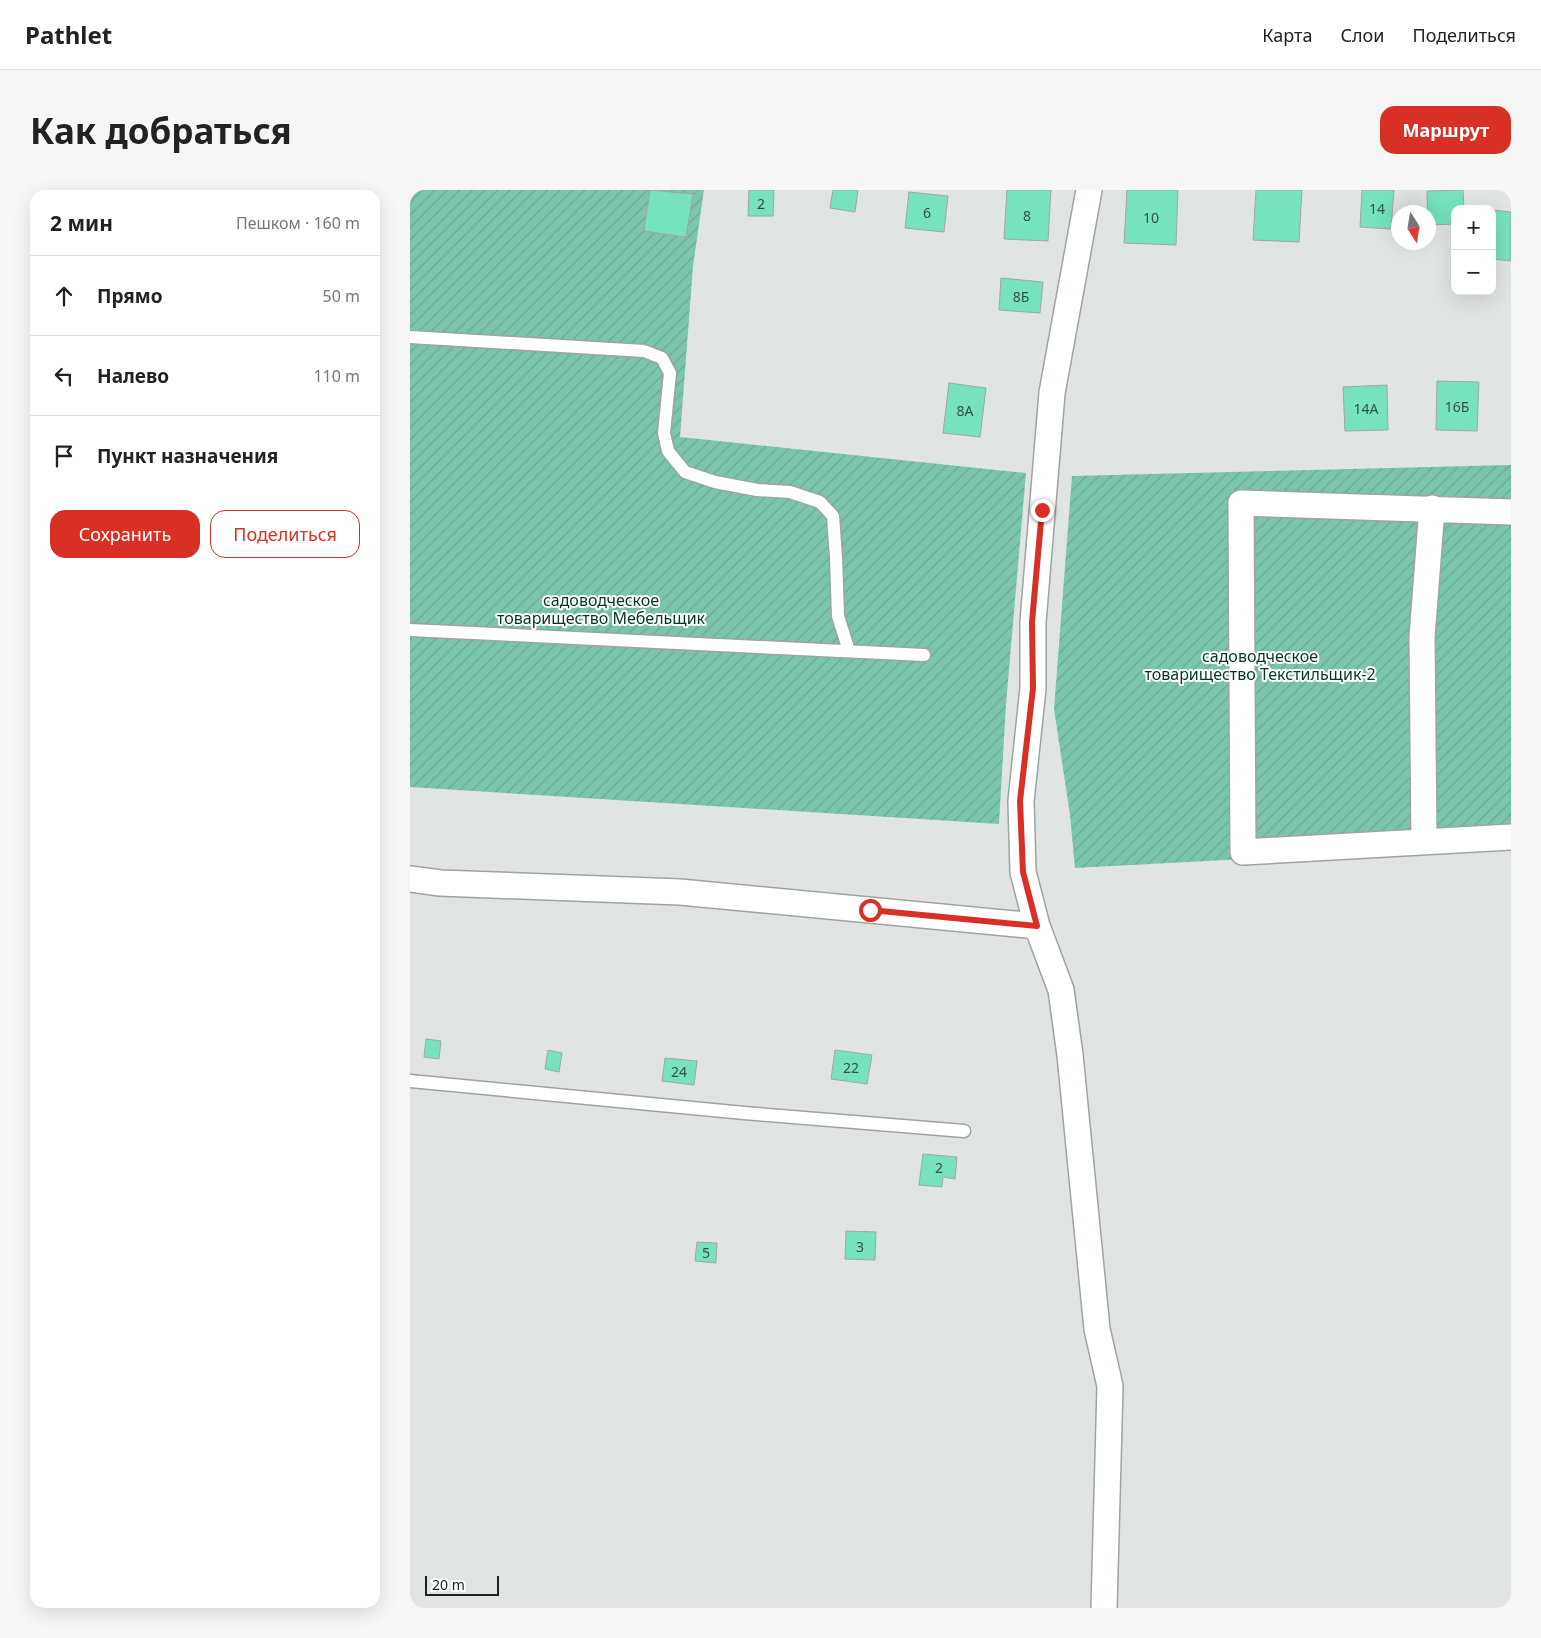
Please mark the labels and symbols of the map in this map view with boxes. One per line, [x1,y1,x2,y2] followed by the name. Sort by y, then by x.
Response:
[757,194,765,213] house number: 2
[1369,199,1385,218] house number: 14
[923,203,931,222] house number: 6
[1391,205,1436,250] north arrow
[1023,206,1031,225] house number: 8
[1143,208,1159,227] house number: 10
[1013,287,1029,306] house number: 8Б
[1445,397,1469,416] house number: 16Б
[1354,399,1379,418] house number: 14А
[957,401,974,420] house number: 8А
[1031,499,1054,522] route end
[497,589,706,629] park label: садоводческое товарищество Мебельщик
[1144,645,1376,685] park label: садоводческое товарищество Текстильщик-2
[859,899,882,922] route start
[843,1058,859,1077] house number: 22
[671,1062,687,1081] house number: 24
[935,1158,943,1177] house number: 2
[856,1237,864,1256] house number: 3
[702,1243,710,1262] house number: 5
[425,1573,499,1596] scale bar

